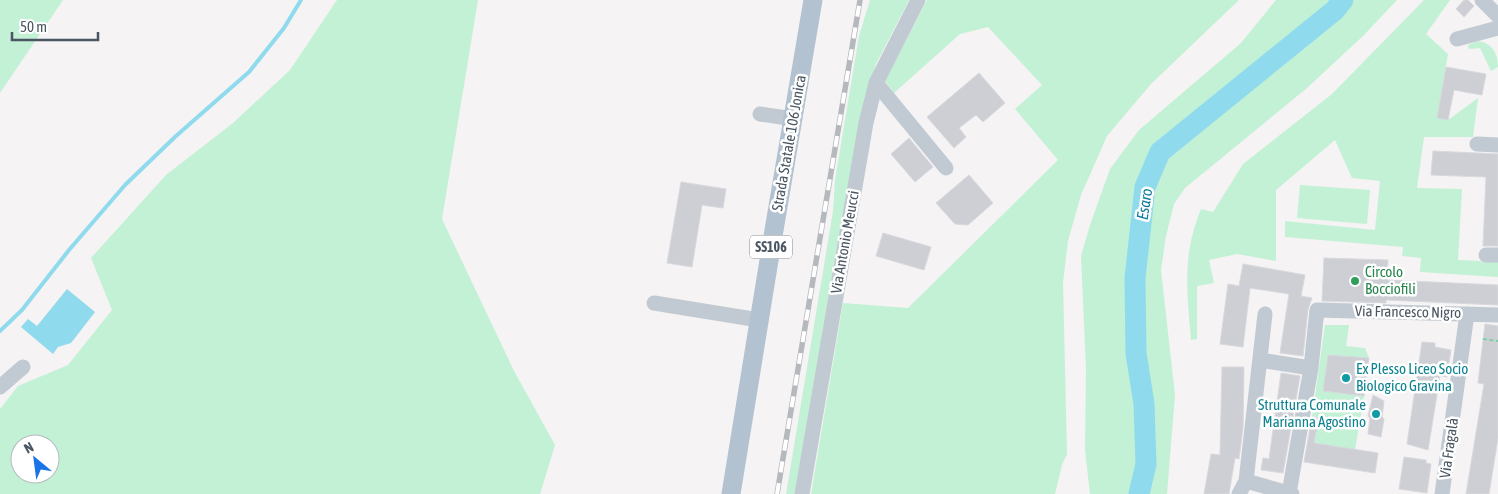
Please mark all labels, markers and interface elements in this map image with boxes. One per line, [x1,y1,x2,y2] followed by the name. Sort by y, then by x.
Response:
[12,10,99,42] scale bar
[20,18,47,35] text: 50 m
[768,74,809,212] street label: Strada Statale 106 Jonica
[1133,187,1155,221] water label: Esaro
[827,189,862,295] street label: Via Antonio Meucci
[750,236,792,258] road number: SS106
[1365,263,1416,297] place label: Circolo Bocciofili
[1349,275,1361,287] marker: Circolo Bocciofili
[1355,302,1461,321] street label: Via Francesco Nigro
[1356,360,1468,394] place label: Ex Plesso Liceo Socio Biologico Gravina
[1340,372,1352,384] marker: Ex Plesso Liceo Socio Biologico Gravina
[1258,396,1366,430] place label: Struttura Comunale Marianna Agostino
[1370,408,1382,420] marker: Struttura Comunale Marianna Agostino
[1436,417,1461,479] street label: Via Fragalà
[10,434,60,484] north arrow
[21,439,36,457] text: N

